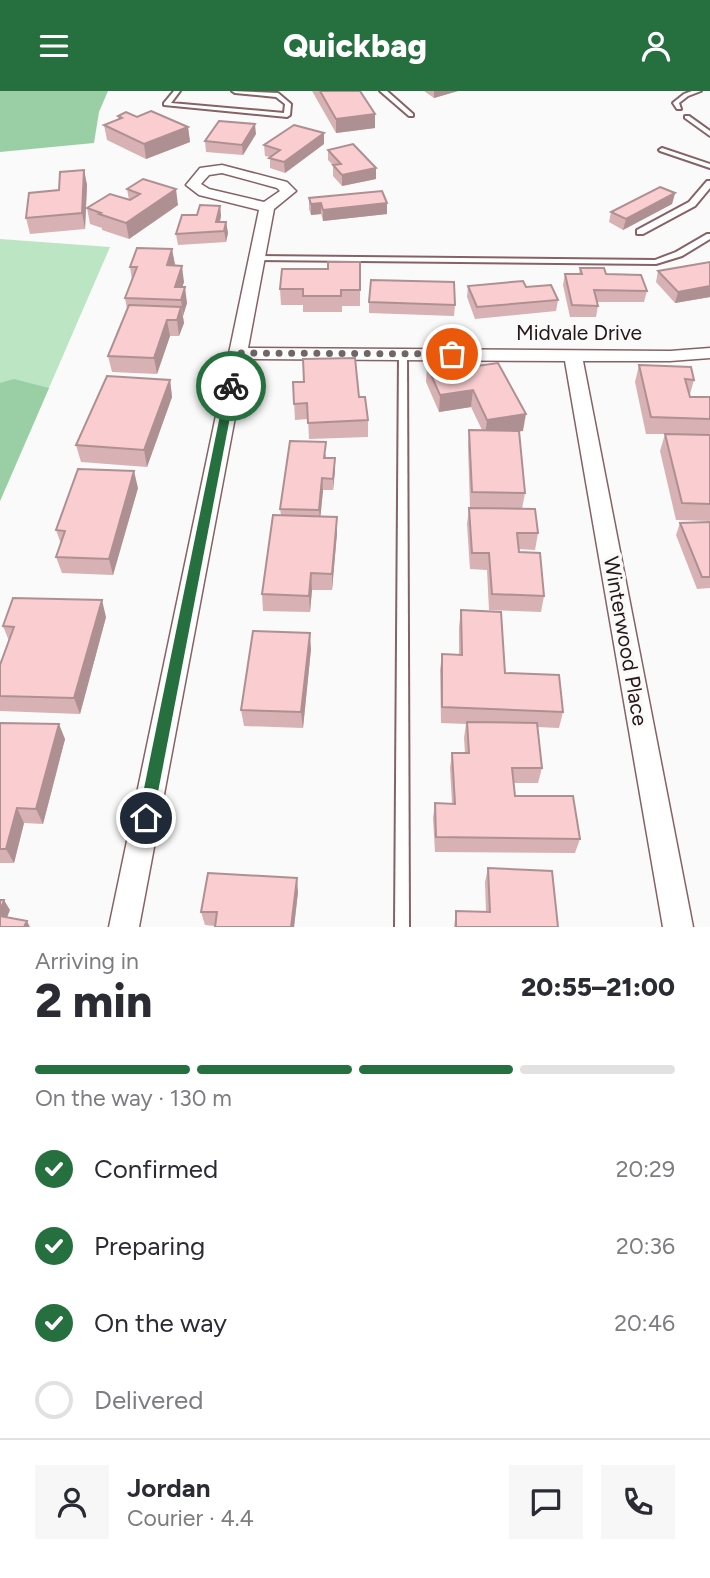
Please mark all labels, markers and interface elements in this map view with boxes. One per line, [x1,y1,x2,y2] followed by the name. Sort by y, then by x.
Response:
[35,27,73,65] icon: menu
[283,27,427,65] text: Quickbag
[637,27,675,65] icon: person
[516,320,642,345] street label: Midvale Drive
[422,324,482,384] pin
[433,335,471,373] icon: bag
[196,351,266,421] courier
[212,367,250,405] icon: bike
[599,554,653,728] street label: Winterwood Place
[116,788,176,848] pin
[127,799,165,837] icon: home
[35,947,139,975] text: Arriving in
[521,971,675,1003] text: 20:55–21:00
[35,973,152,1029] text: 2 min
[35,1084,232,1112] text: On the way · 130 m
[35,1150,73,1188] icon: check
[94,1153,218,1185] text: Confirmed
[616,1155,675,1183] text: 20:29
[35,1227,73,1265] icon: check
[94,1230,205,1262] text: Preparing
[616,1232,675,1260] text: 20:36
[35,1304,73,1342] icon: check
[94,1307,227,1339] text: On the way
[614,1309,675,1337] text: 20:46
[94,1384,203,1416] text: Delivered
[35,1465,109,1539] button: person
[509,1465,583,1539] button: chat
[601,1465,675,1539] button: phone
[127,1472,210,1504] text: Jordan
[127,1504,254,1532] text: Courier · 4.4

